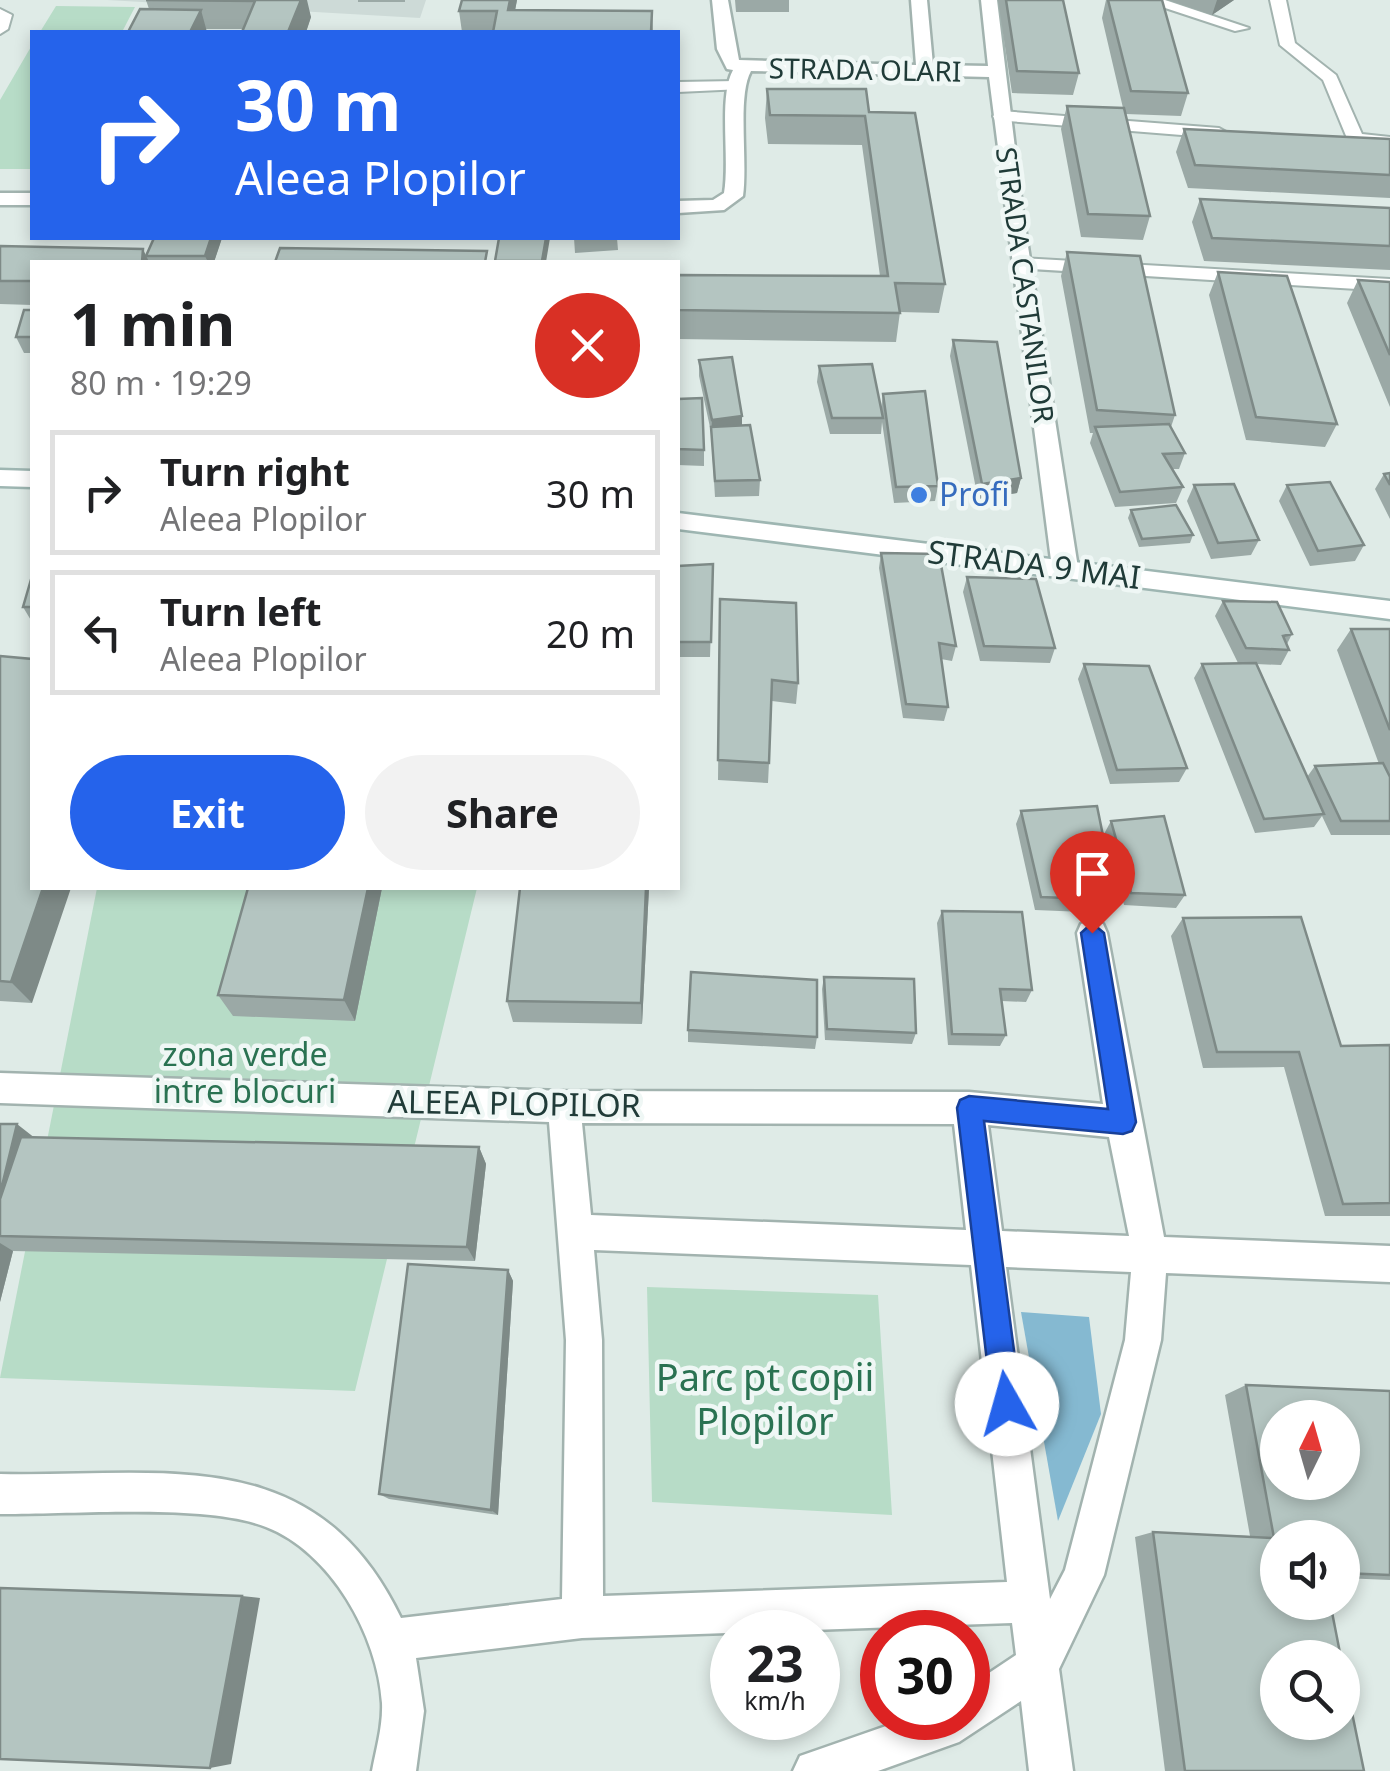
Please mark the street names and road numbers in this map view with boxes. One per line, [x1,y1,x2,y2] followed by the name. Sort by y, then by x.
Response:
[768,48,962,90] street label: STRADA OLARI
[988,145,1064,425] street label: STRADA CASTANILOR
[925,529,1143,598] street label: STRADA 9 MAI
[387,1079,641,1126] street label: ALEEA PLOPILOR

